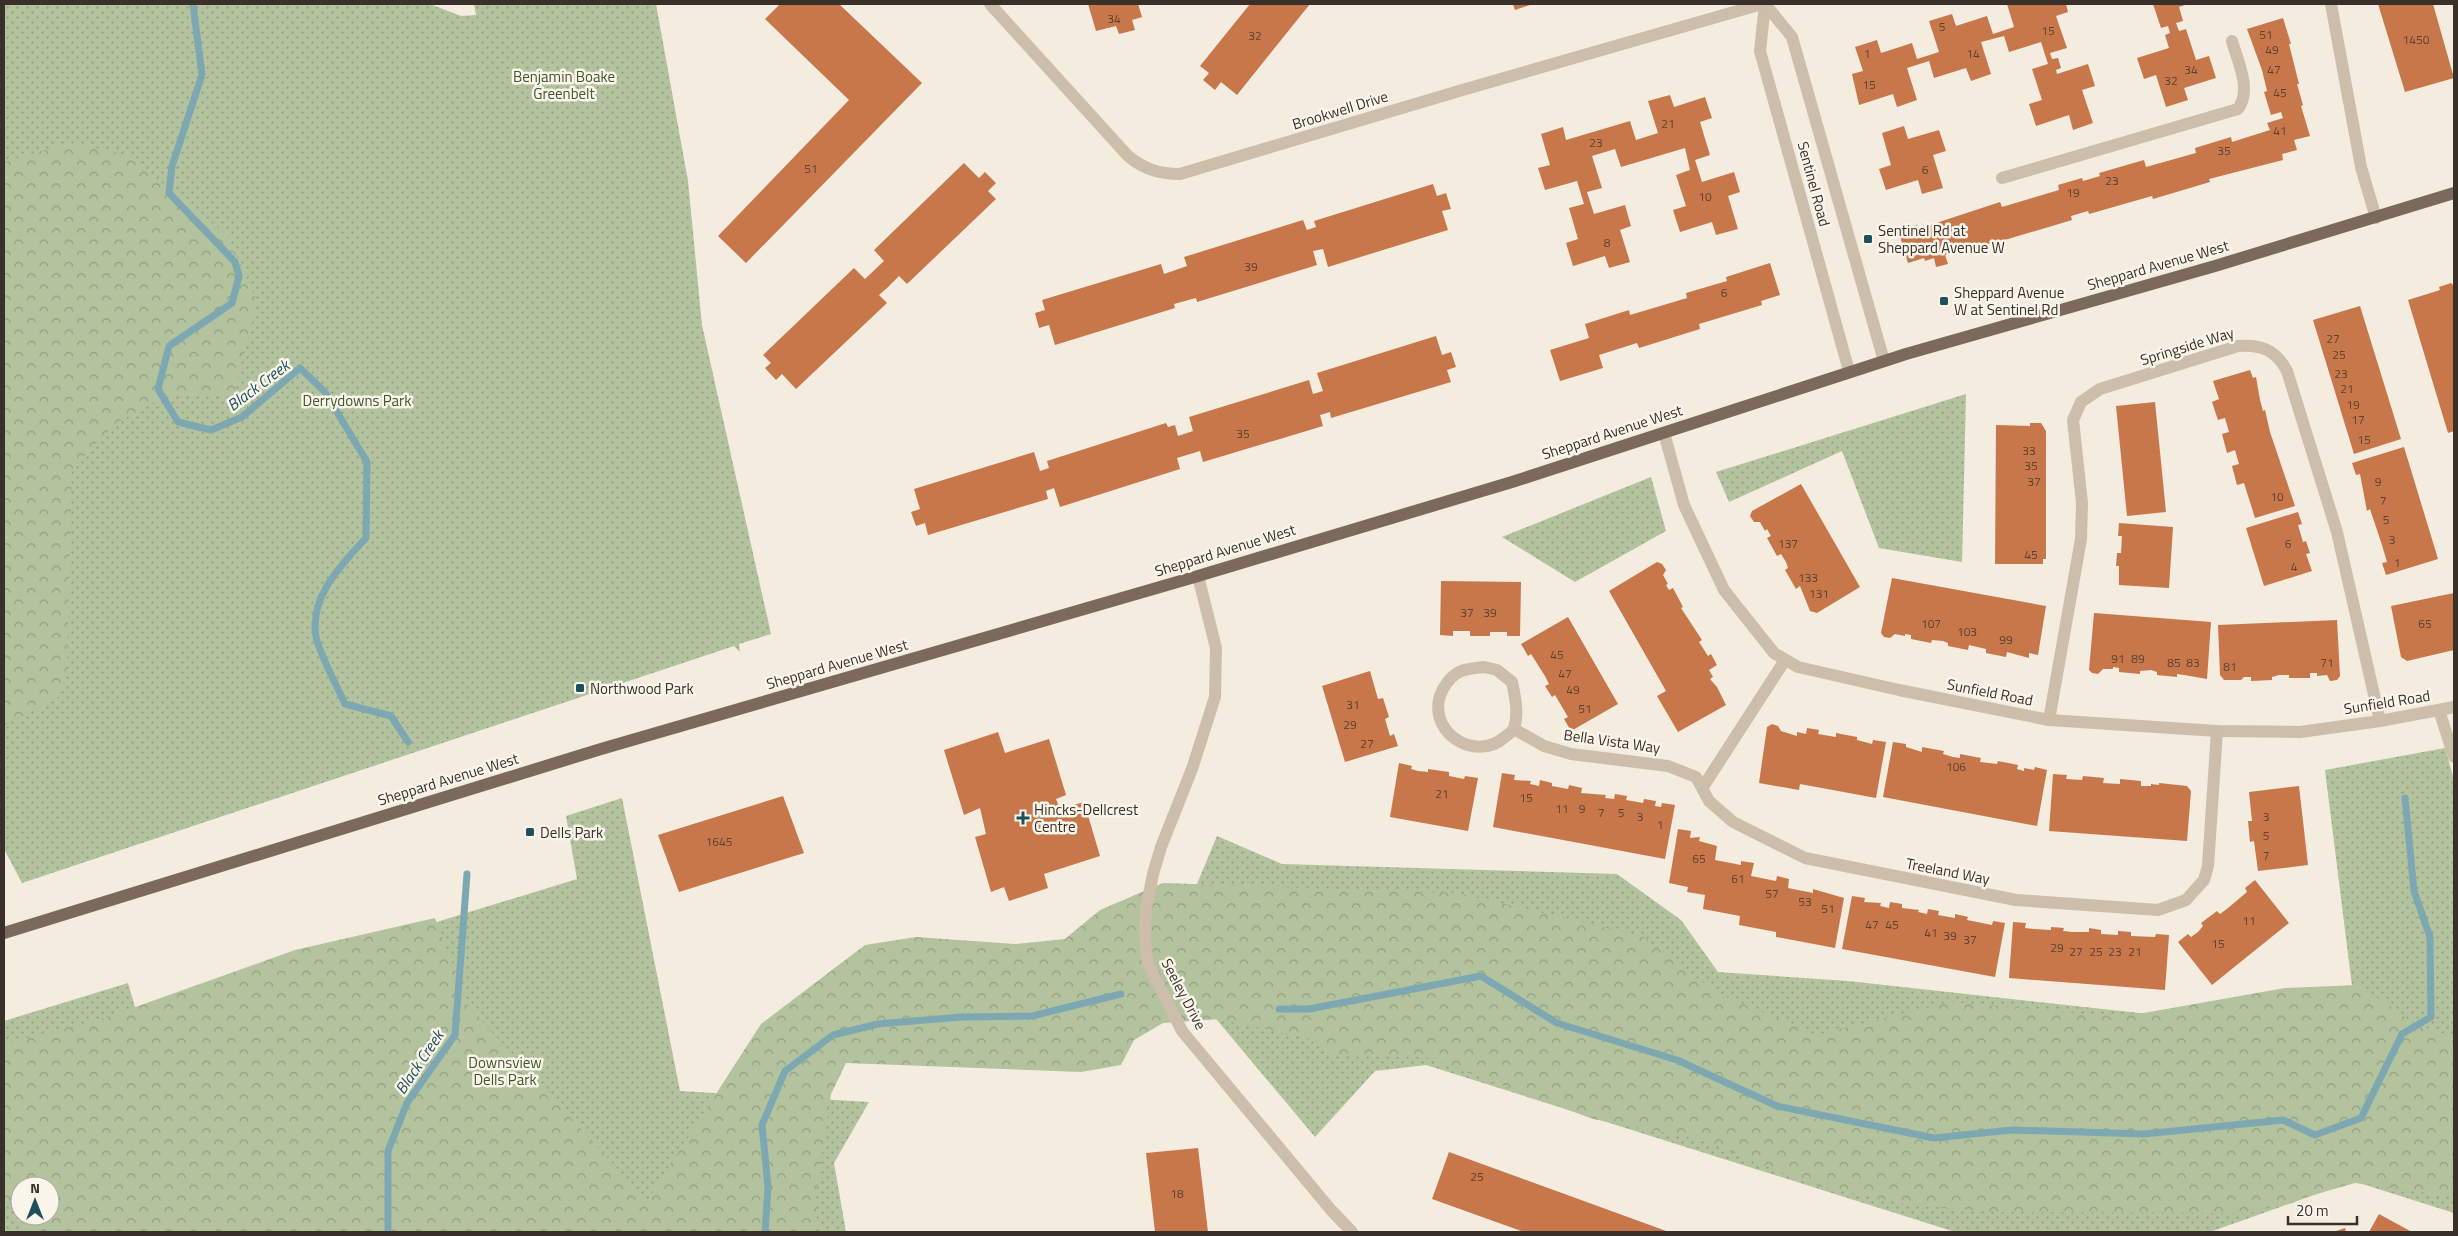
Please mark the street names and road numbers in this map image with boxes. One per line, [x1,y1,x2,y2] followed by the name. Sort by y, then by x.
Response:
[1289,84,1391,136] street label: Brookwell Drive
[1792,139,1836,229] street label: Sentinel Road
[2084,234,2232,296] street label: Sheppard Avenue West
[2137,321,2237,371] street label: Springside Way
[1539,398,1686,466] street label: Sheppard Avenue West
[1152,517,1299,582] street label: Sheppard Avenue West
[763,633,911,695] street label: Sheppard Avenue West
[1945,672,2035,712] street label: Sunfield Road
[2342,684,2432,720] street label: Sunfield Road
[1562,723,1662,759] street label: Bella Vista Way
[375,746,522,811] street label: Sheppard Avenue West
[1904,852,1992,890] street label: Treeland Way
[1156,954,1212,1034] street label: Seeley Drive

